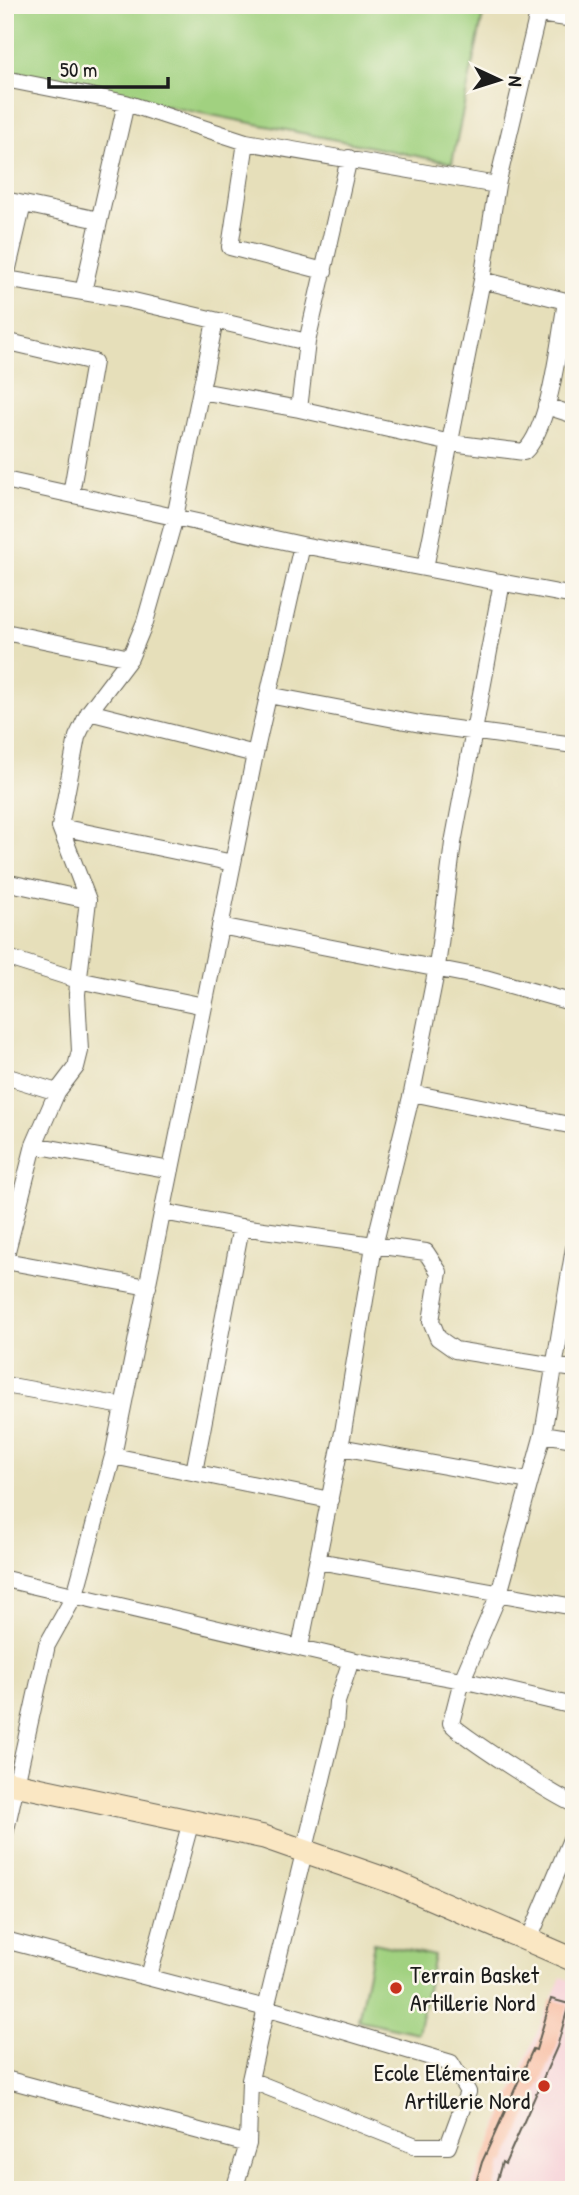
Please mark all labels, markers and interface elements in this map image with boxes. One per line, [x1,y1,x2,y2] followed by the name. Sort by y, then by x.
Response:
[49,46,168,90] scale bar
[463,46,534,116] north arrow
[60,55,97,84] text: 50 m
[503,75,529,87] text: N
[410,1958,540,2018] place label: Terrain Basket Artillerie Nord
[388,1980,404,1996] marker: Terrain Basket Artillerie Nord
[374,2056,530,2116] place label: Ecole Elémentaire Artillerie Nord
[536,2078,552,2094] marker: Ecole Elémentaire Artillerie Nord

